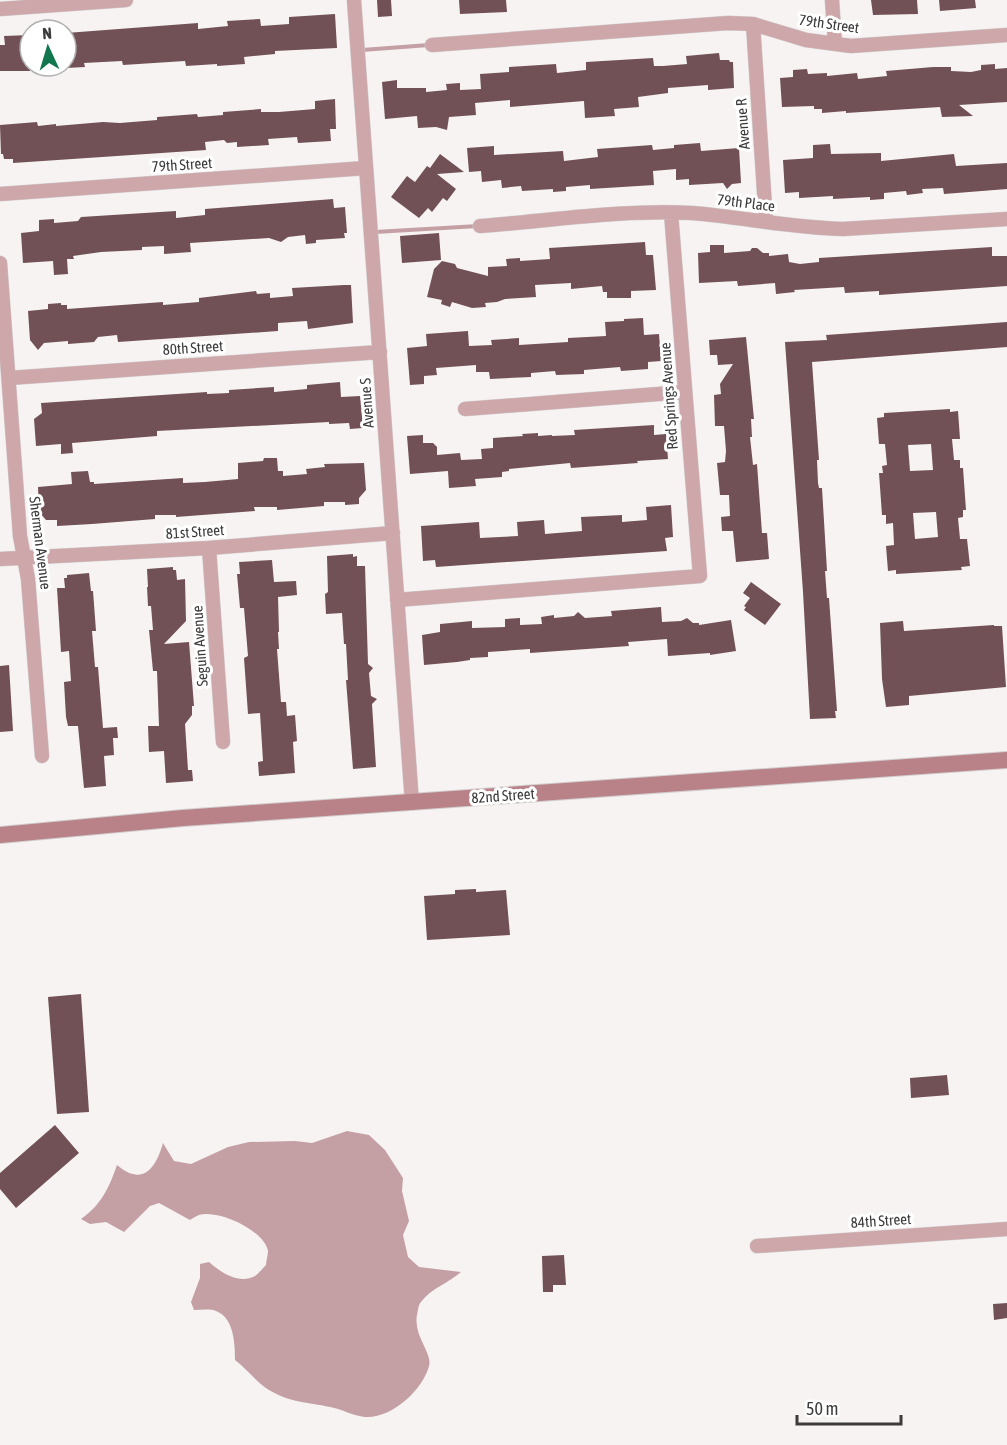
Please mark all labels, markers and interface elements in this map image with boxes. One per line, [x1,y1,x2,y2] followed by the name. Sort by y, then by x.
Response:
[798,11,860,36] street label: 79th Street
[18,18,78,78] north arrow
[42,24,52,42] text: N
[732,97,753,150] street label: Avenue R
[151,154,213,175] street label: 79th Street
[716,191,776,215] street label: 79th Place
[162,337,224,358] street label: 80th Street
[656,342,681,450] street label: Red Springs Avenue
[356,378,377,429] street label: Avenue S
[26,496,55,591] street label: Sherman Avenue
[165,521,225,542] street label: 81st Street
[188,605,211,687] street label: Seguin Avenue
[471,785,535,806] street label: 82nd Street
[850,1210,912,1231] street label: 84th Street
[797,1388,900,1426] scale bar
[806,1398,838,1419] text: 50 m

